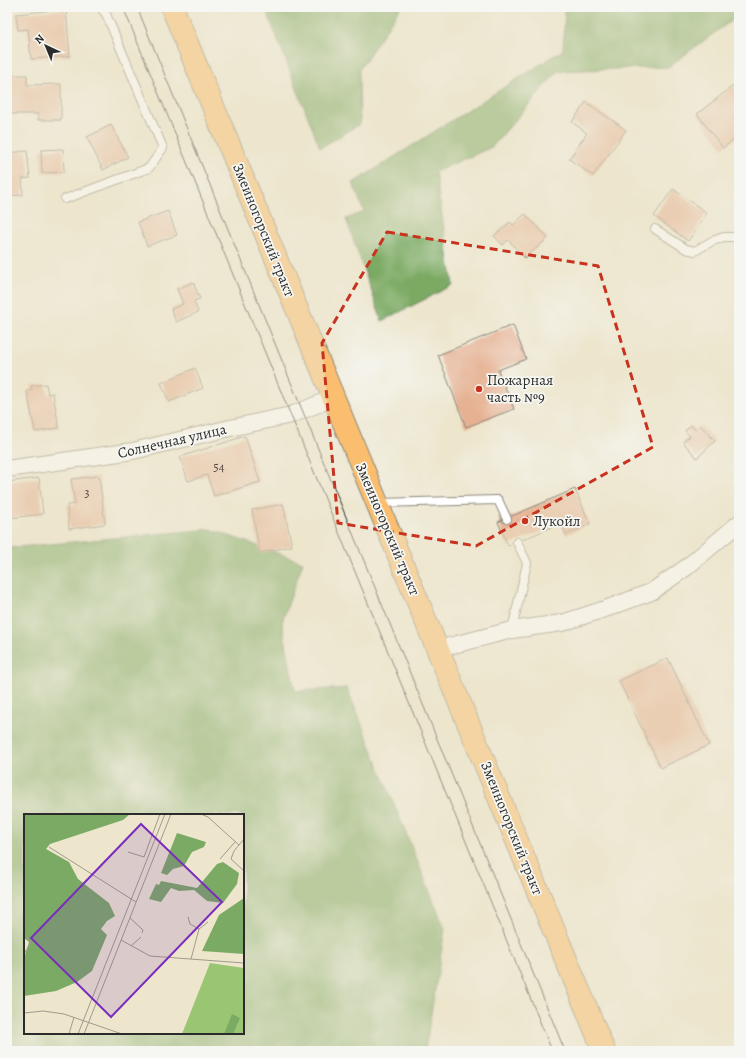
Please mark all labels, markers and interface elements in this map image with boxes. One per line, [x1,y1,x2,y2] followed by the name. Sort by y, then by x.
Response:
[26,26,66,66] north arrow
[31,31,47,47] text: N
[228,160,300,300] street label: Змеиногорский тракт
[487,370,553,407] place label: Пожарная часть №9
[474,384,484,394] marker: Пожарная часть №9
[116,419,228,463] street label: Солнечная улица
[213,458,225,475] house number: 54
[351,460,425,599] street label: Змеиногорский тракт
[84,484,90,501] house number: 3
[533,511,580,531] place label: Лукойл
[520,516,530,526] marker: Лукойл
[476,758,548,898] street label: Змеиногорский тракт
[24,814,244,1034] inset map

